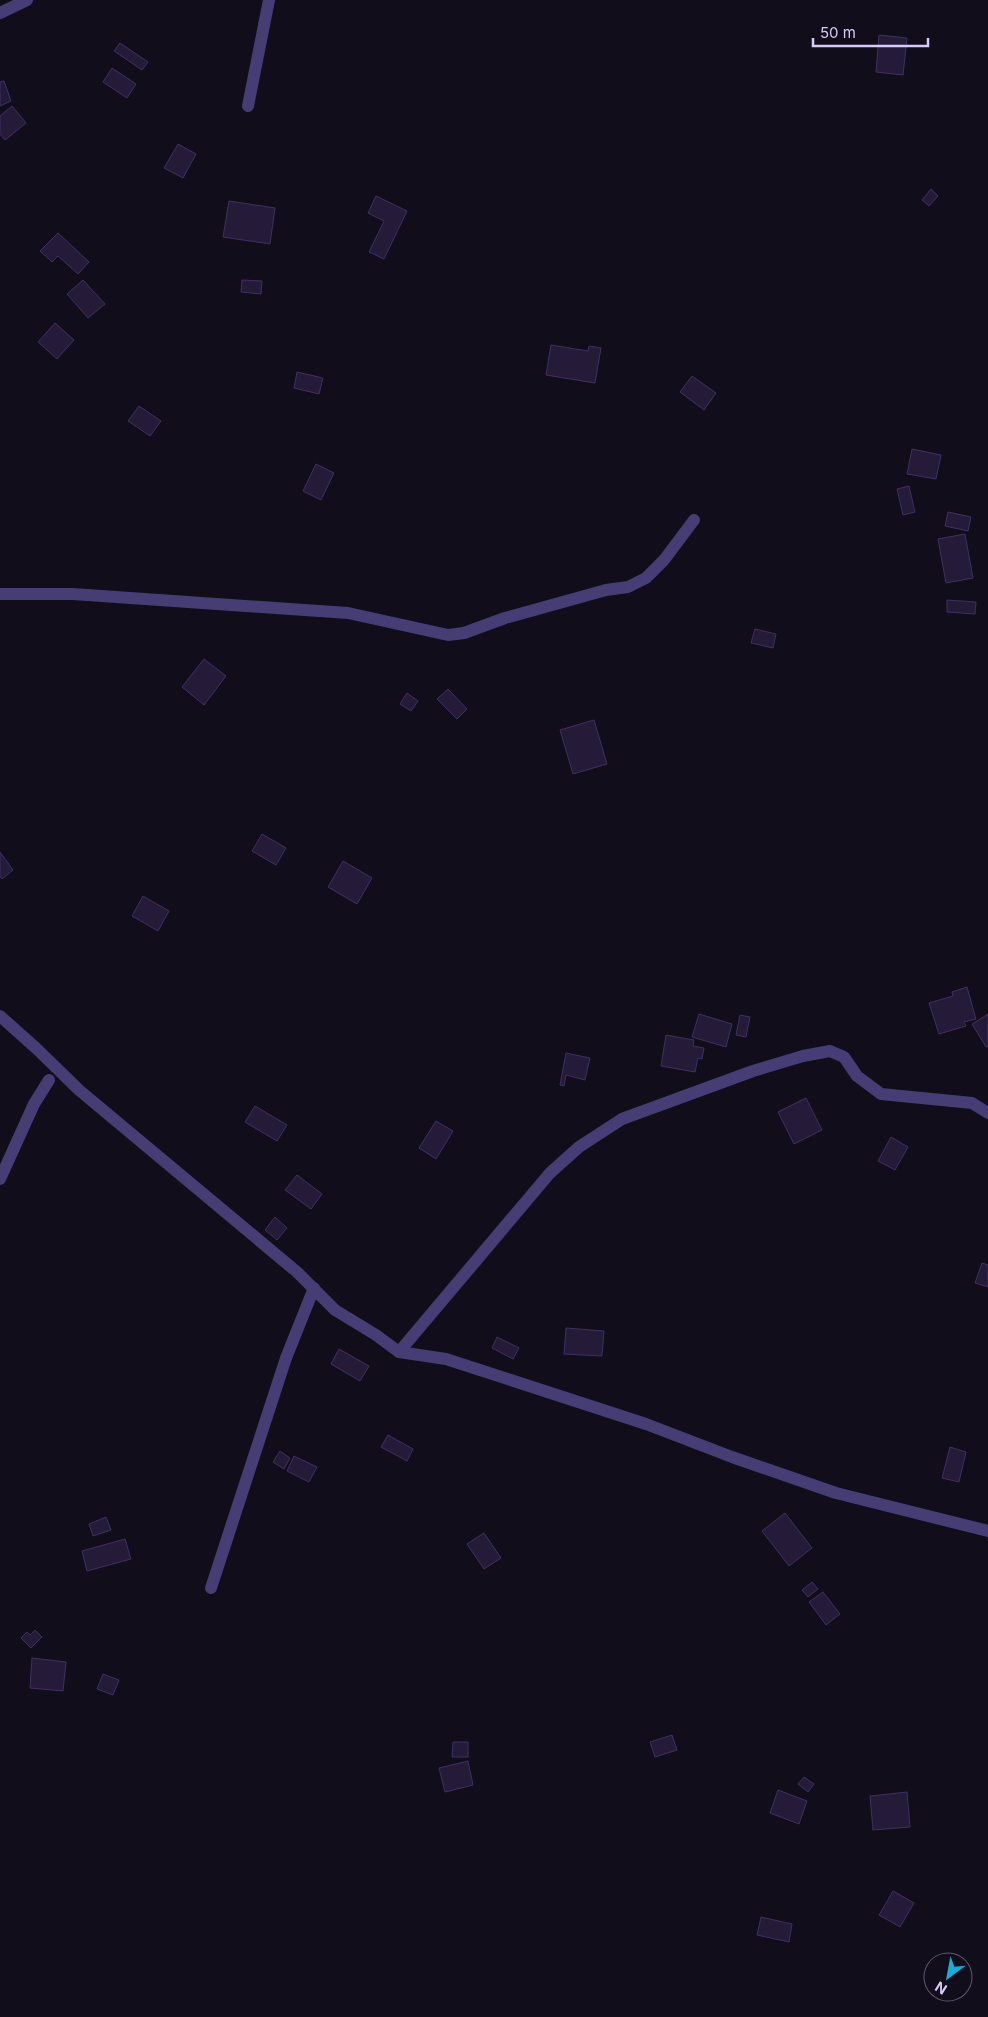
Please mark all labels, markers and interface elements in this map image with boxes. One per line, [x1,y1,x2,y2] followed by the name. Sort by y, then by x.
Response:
[813,15,928,47] scale bar
[820,23,856,42] text: 50 m
[923,1952,973,2002] north arrow
[932,1978,950,1998] text: N

